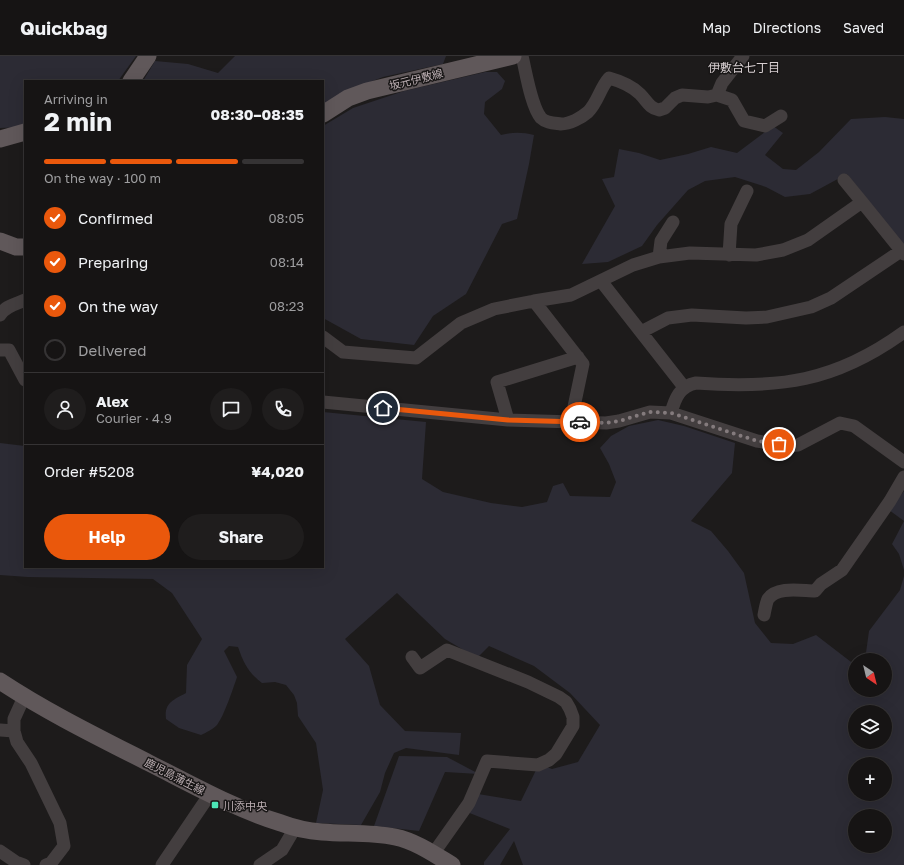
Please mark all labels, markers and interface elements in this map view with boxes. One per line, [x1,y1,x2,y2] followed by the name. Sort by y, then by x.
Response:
[20,16,107,39] text: Quickbag
[702,19,731,36] text: Map
[753,19,821,36] text: Directions
[843,19,884,36] text: Saved
[708,60,780,75] district label: 伊敷台七丁目
[388,66,444,92] street label: 坂元伊敷線
[44,91,108,107] text: Arriving in
[211,105,304,123] text: 08:30–08:35
[44,106,112,137] text: 2 min
[44,170,161,186] text: On the way · 100 m
[44,207,66,229] icon: check
[78,209,153,227] text: Confirmed
[269,210,304,226] text: 08:05
[44,251,66,273] icon: check
[78,253,148,271] text: Preparing
[270,254,304,270] text: 08:14
[44,295,66,317] icon: check
[78,297,158,315] text: On the way
[269,298,304,314] text: 08:23
[78,341,146,359] text: Delivered
[44,388,86,430] button: person
[210,388,252,430] button: chat
[262,388,304,430] button: phone
[366,391,400,425] pin
[96,392,129,410] text: Alex
[372,397,394,419] icon: home
[560,402,600,442] courier
[96,410,172,426] text: Courier · 4.9
[569,411,591,433] icon: car
[762,427,796,461] pin
[768,433,790,455] icon: bag
[44,462,134,480] text: Order #5208
[251,462,304,480] text: ¥4,020
[44,514,170,560] button: Help
[178,514,304,560] button: Share
[848,653,892,697] north arrow
[848,653,892,853] map controls
[848,705,892,749] button: layers
[143,755,207,797] street label: 鹿児島蒲生線
[848,757,892,801] button: +
[223,799,268,812] place label: 川添中央
[210,800,220,810] marker: 川添中央
[848,809,892,853] button: −

